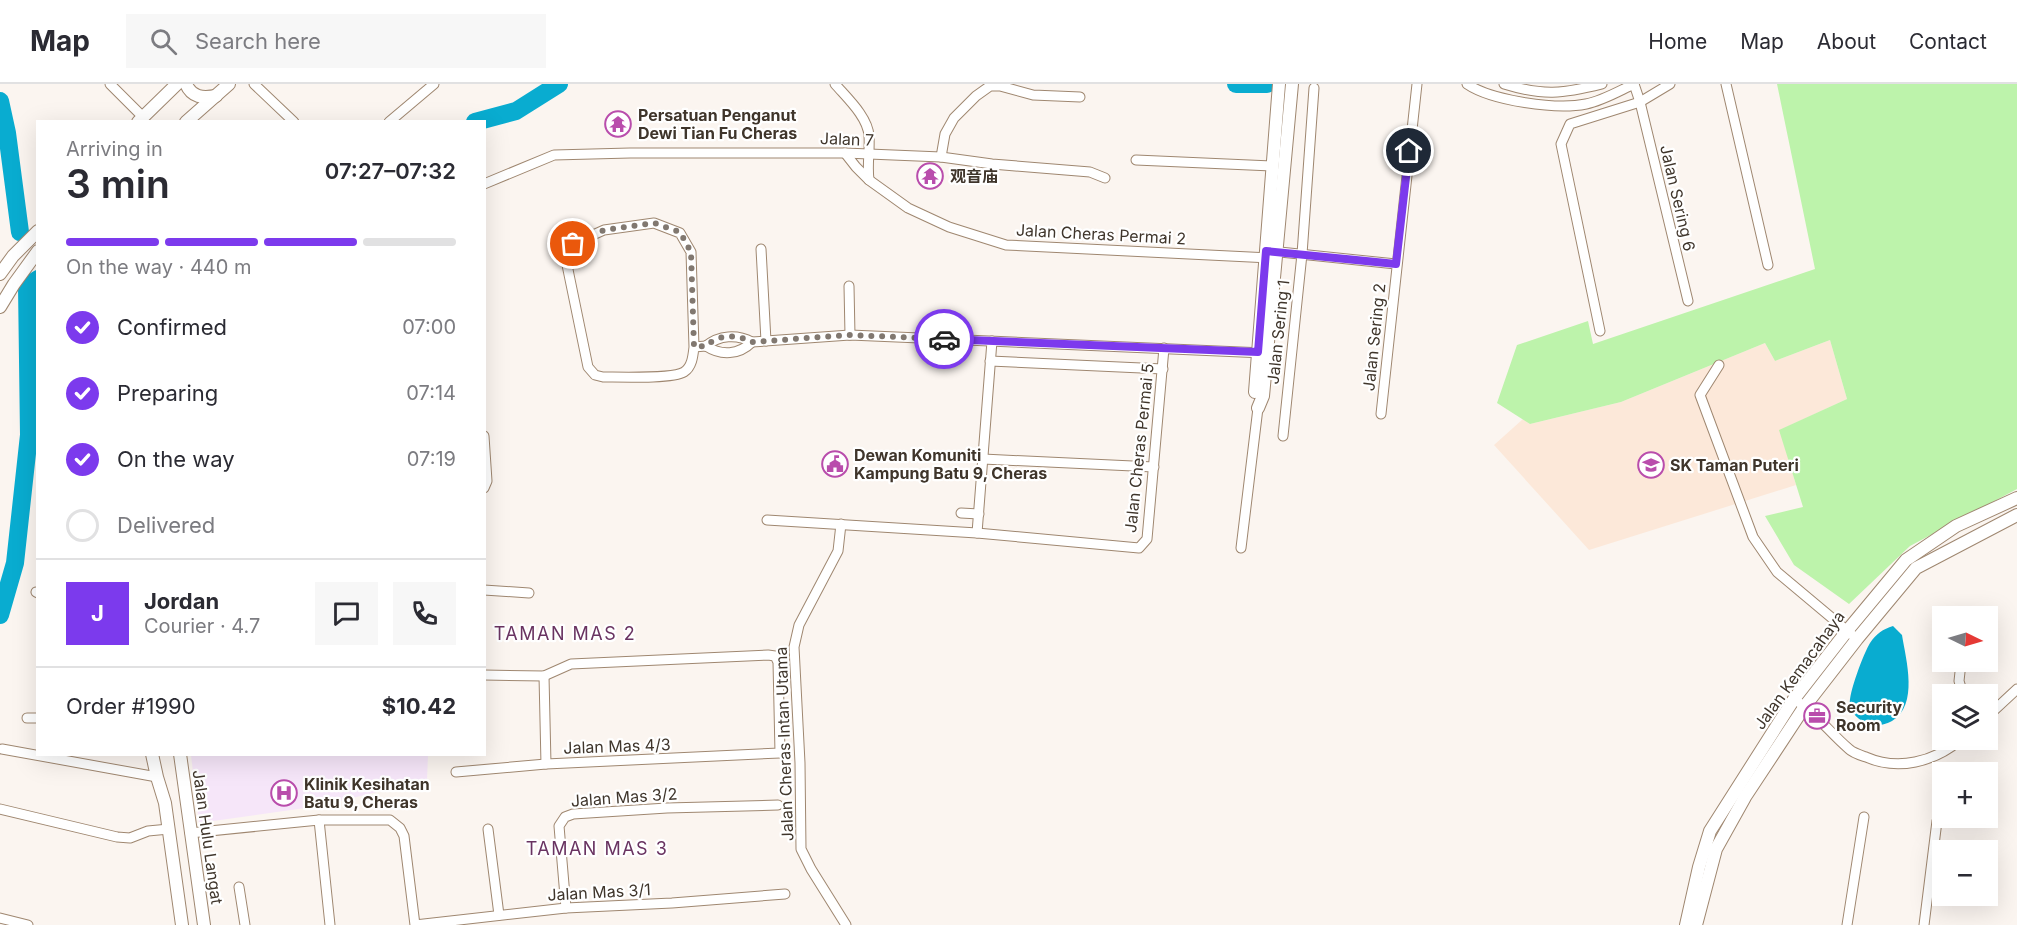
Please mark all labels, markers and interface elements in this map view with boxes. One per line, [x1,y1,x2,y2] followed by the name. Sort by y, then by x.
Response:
[126,14,546,68] search box
[30,24,90,58] text: Map
[147,25,180,58] icon: search
[195,28,321,54] text: Search here
[1648,29,1707,54] text: Home
[1740,29,1784,54] text: Map
[1817,29,1876,54] text: About
[1909,29,1987,54] text: Contact
[638,105,797,143] place label: Persatuan Penganut Dewi Tian Fu Cheras
[603,109,633,139] temple icon: Persatuan Penganut Dewi Tian Fu Cheras
[1383,125,1434,176] pin
[820,128,874,150] street label: Jalan 7
[1392,134,1425,167] icon: home
[66,137,163,161] text: Arriving in
[1656,143,1700,253] street label: Jalan Sering 6
[325,158,456,184] text: 07:27–07:32
[66,160,170,207] text: 3 min
[915,161,945,191] temple icon: 观音庙
[950,166,998,186] place label: 观音庙
[547,218,598,269] pin
[1015,220,1187,248] street label: Jalan Cheras Permai 2
[556,227,589,260] icon: bag
[66,255,252,279] text: On the way · 440 m
[1263,279,1293,385] street label: Jalan Sering 1
[1358,282,1390,392] street label: Jalan Sering 2
[914,309,974,369] courier
[66,311,99,344] icon: check
[117,314,227,340] text: Confirmed
[402,315,456,339] text: 07:00
[928,323,961,356] icon: car
[1120,362,1158,534] street label: Jalan Cheras Permai 5
[66,377,99,410] icon: check
[117,380,218,406] text: Preparing
[406,381,456,405] text: 07:14
[66,443,99,476] icon: check
[854,445,1047,483] place label: Dewan Komuniti Kampung Batu 9, Cheras
[117,446,235,472] text: On the way
[407,447,456,471] text: 07:19
[820,449,850,479] public building icon: Dewan Komuniti Kampung Batu 9, Cheras
[1636,450,1666,480] school or university icon: SK Taman Puteri
[1670,455,1799,475] place label: SK Taman Puteri
[117,512,215,538] text: Delivered
[315,582,378,645] button: chat
[393,582,456,645] button: phone
[144,588,219,614] text: Jordan
[91,600,104,626] text: J
[1932,606,1998,672] north arrow
[1932,606,1998,906] map controls
[1749,607,1849,733] street label: Jalan Kemacahaya
[144,614,260,638] text: Courier · 4.7
[494,623,636,644] district label: TAMAN MAS 2
[771,646,797,842] street label: Jalan Cheras Intan Utama
[1932,684,1998,750] button: layers
[66,693,196,719] text: Order #1990
[382,693,456,719] text: $10.42
[1836,697,1903,735] place label: Security Room
[1802,701,1832,731] office icon: Security Room
[563,734,671,758] street label: Jalan Mas 4/3
[1932,762,1998,828] button: +
[189,768,227,906] street label: Jalan Hulu Langat
[304,774,430,812] place label: Klinik Kesihatan Batu 9, Cheras
[269,778,299,808] hospital icon: Klinik Kesihatan Batu 9, Cheras
[570,783,678,811] street label: Jalan Mas 3/2
[526,838,668,859] district label: TAMAN MAS 3
[1932,840,1998,906] button: −
[547,879,651,905] street label: Jalan Mas 3/1

